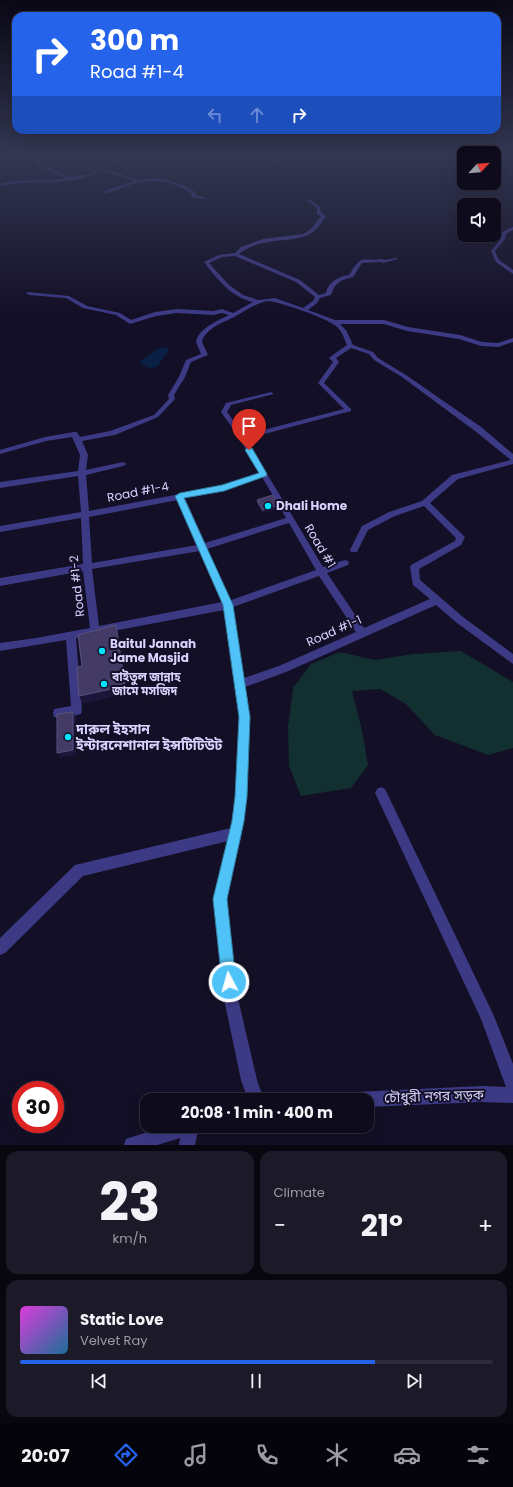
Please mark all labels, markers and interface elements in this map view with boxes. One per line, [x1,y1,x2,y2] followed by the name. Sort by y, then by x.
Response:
[90,21,179,60] text: 300 m
[24,28,76,80] icon: right
[90,59,184,84] text: Road #1-4
[204,104,226,126] icon: left
[246,104,268,126] icon: ahead
[288,104,310,126] icon: right
[457,146,501,190] north arrow
[457,146,501,242] map controls
[457,198,501,242] button: sound
[232,409,266,450] pin
[238,415,260,437] icon: arrive
[106,477,171,506] street label: Road #1-4
[276,497,348,514] place label: Dhali Home
[263,501,273,511] marker: Dhali Home
[301,521,340,571] street label: Road #1
[65,554,88,618] street label: Road #1-2
[303,611,364,650] street label: Road #1-1
[110,635,196,666] place label: Baitul Jannah Jame Masjid
[97,646,107,656] marker: Baitul Jannah Jame Masjid
[111,668,181,699] place label: বাইতুল জান্নাহ জামে মসজিদ
[99,679,109,689] marker: বাইতুল জান্নাহ জামে মসজিদ
[75,719,223,755] place label: দারুল ইহসান ইন্টারনেশানাল ইন্সটিটিউট
[63,732,73,742] marker: দারুল ইহসান ইন্টারনেশানাল ইন্সটিটিউট
[208,961,250,1003] position arrow
[12,1081,64,1133] speed limit sign: 30
[384,1084,485,1108] street label: চৌধুরী নগর সড়ক
[181,1102,333,1123] text: 20:08 · 1 min · 400 m
[99,1166,160,1239] text: 23
[274,1183,325,1202] text: Climate
[361,1204,403,1247] text: 21°
[274,1210,286,1241] text: −
[478,1210,493,1241] text: +
[112,1229,147,1248] text: km/h
[80,1309,164,1330] text: Static Love
[80,1331,148,1350] text: Velvet Ray
[88,1370,110,1392] icon: previous
[245,1370,267,1392] icon: pause
[403,1370,425,1392] icon: next
[112,1441,140,1469] icon: directions
[182,1441,210,1469] icon: music
[253,1441,281,1469] icon: phone
[323,1441,351,1469] icon: climate
[393,1441,421,1469] icon: car
[464,1441,492,1469] icon: filters
[21,1443,70,1468] text: 20:07

